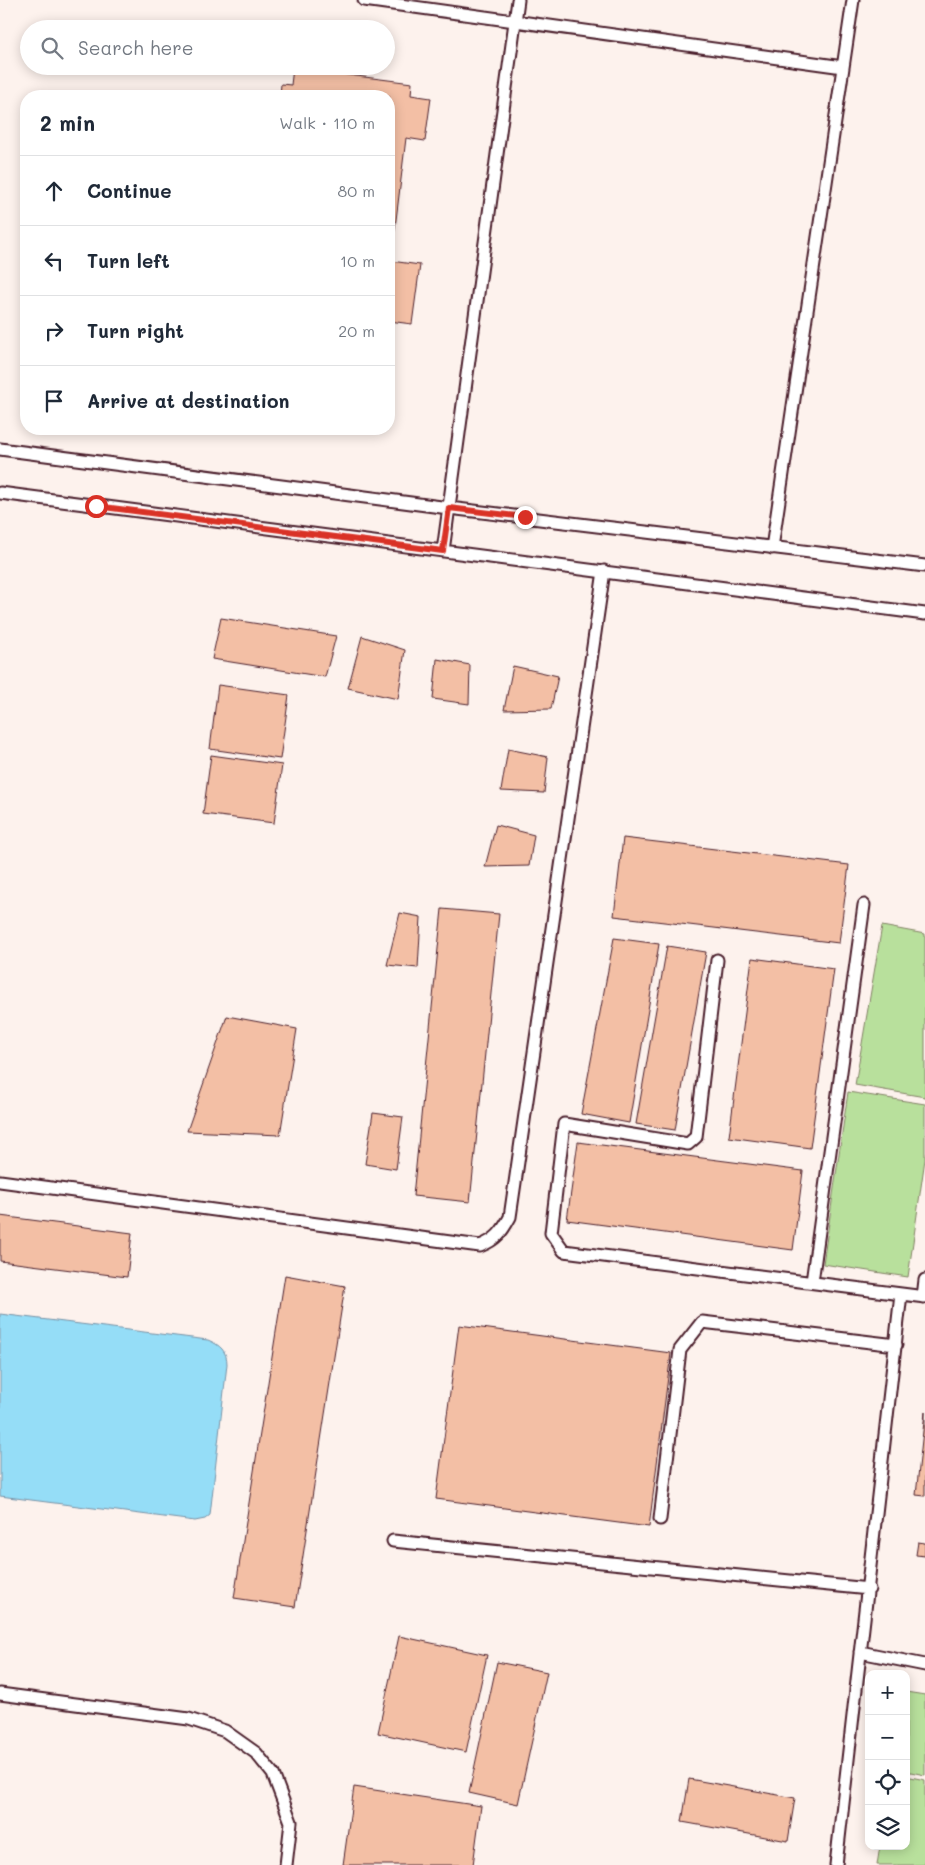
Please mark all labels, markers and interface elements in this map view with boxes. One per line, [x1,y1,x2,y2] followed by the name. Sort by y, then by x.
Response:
[20,20,395,75] search box
[38,34,66,62] icon: search
[78,35,194,60] text: Search here
[40,109,95,136] text: 2 min
[279,112,375,133] text: Walk · 110 m
[40,177,68,205] icon: ahead
[87,178,172,203] text: Continue
[338,180,375,201] text: 80 m
[40,247,68,275] icon: left
[87,248,170,273] text: Turn left
[340,250,375,271] text: 10 m
[40,317,68,345] icon: right
[87,318,184,343] text: Turn right
[338,320,375,341] text: 20 m
[40,387,68,415] icon: arrive
[87,388,290,413] text: Arrive at destination
[85,495,108,518] route start
[514,506,537,529] route end
[865,1670,910,1850] map controls
[865,1670,910,1715] button: +
[865,1715,910,1760] button: −
[865,1760,910,1805] button: locate
[865,1805,910,1850] button: layers

